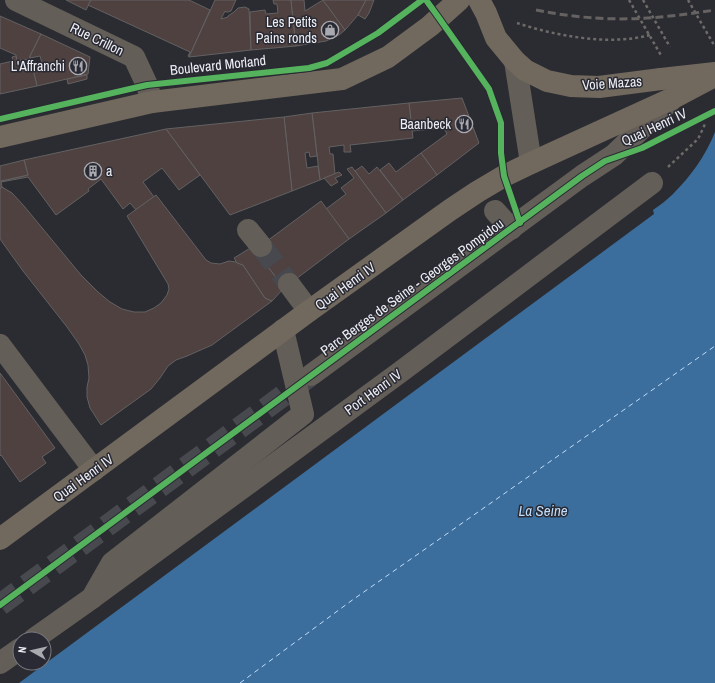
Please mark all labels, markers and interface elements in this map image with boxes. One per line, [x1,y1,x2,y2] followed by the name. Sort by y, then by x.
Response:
[256,13,317,47] place label: Les Petits Pains ronds
[67,18,127,60] street label: Rue Crillon
[320,20,340,40] shop icon: Les Petits Pains ronds
[169,51,267,79] street label: Boulevard Morland
[68,56,88,76] restaurant icon: L'Affranchi
[11,57,65,75] place label: L'Affranchi
[581,72,643,94] street label: Voie Mazas
[618,104,690,150] street label: Quai Henri IV
[454,114,474,134] restaurant icon: Baanbeck
[400,115,451,133] place label: Baanbeck
[83,161,103,181] building icon: a
[106,162,113,180] place label: a
[317,214,507,360] street label: Parc Berges de Seine - Georges Pompidou
[311,258,379,314] street label: Quai Henri IV
[341,365,405,419] street label: Port Henri IV
[49,450,117,506] street label: Quai Henri IV
[518,500,568,521] water label: La Seine
[12,631,52,671] north arrow
[15,645,29,654] text: N

